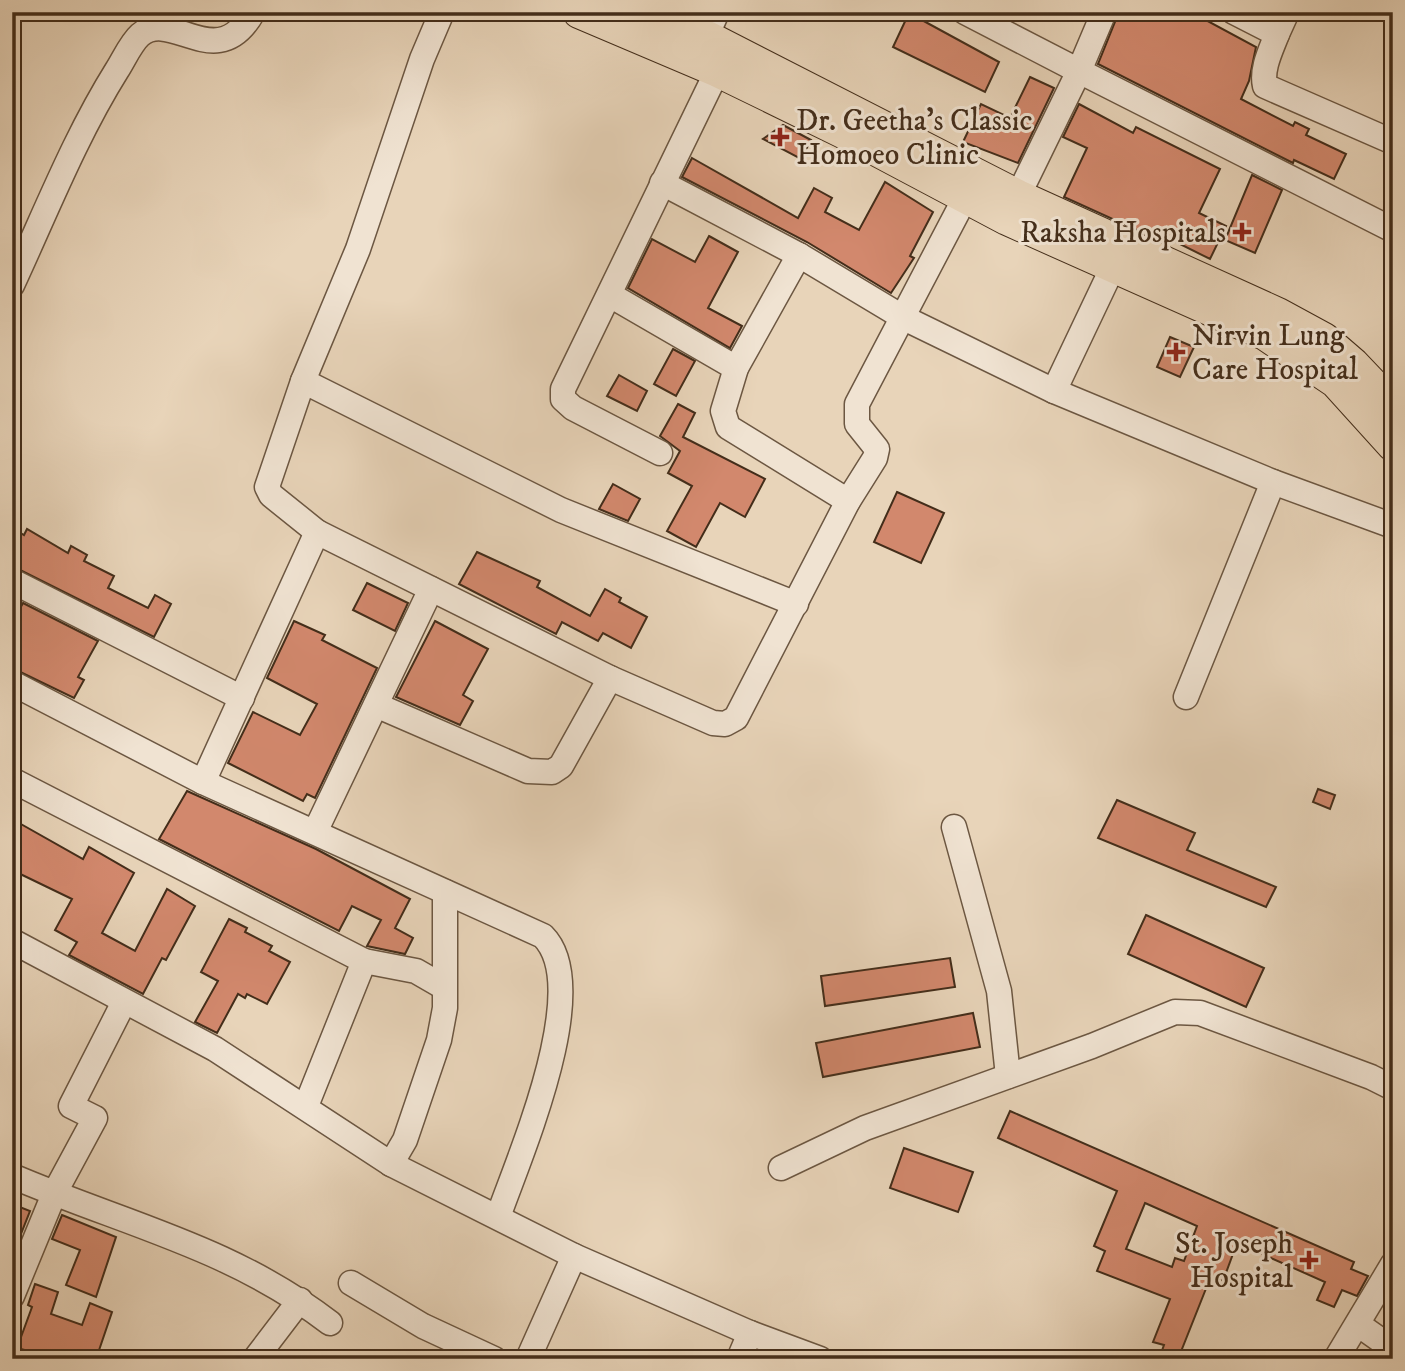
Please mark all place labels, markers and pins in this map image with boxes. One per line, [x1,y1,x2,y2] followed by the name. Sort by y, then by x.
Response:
[796,103,1032,174] place label: Dr. Geetha's Classic Homoeo Clinic
[770,127,790,147] marker: Dr. Geetha's Classic Homoeo Clinic
[1020,215,1226,252] place label: Raksha Hospitals
[1232,222,1252,242] marker: Raksha Hospitals
[1192,318,1358,389] place label: Nirvin Lung Care Hospital
[1166,342,1186,362] marker: Nirvin Lung Care Hospital
[1175,1226,1293,1297] place label: St. Joseph Hospital
[1299,1250,1319,1270] marker: St. Joseph Hospital

